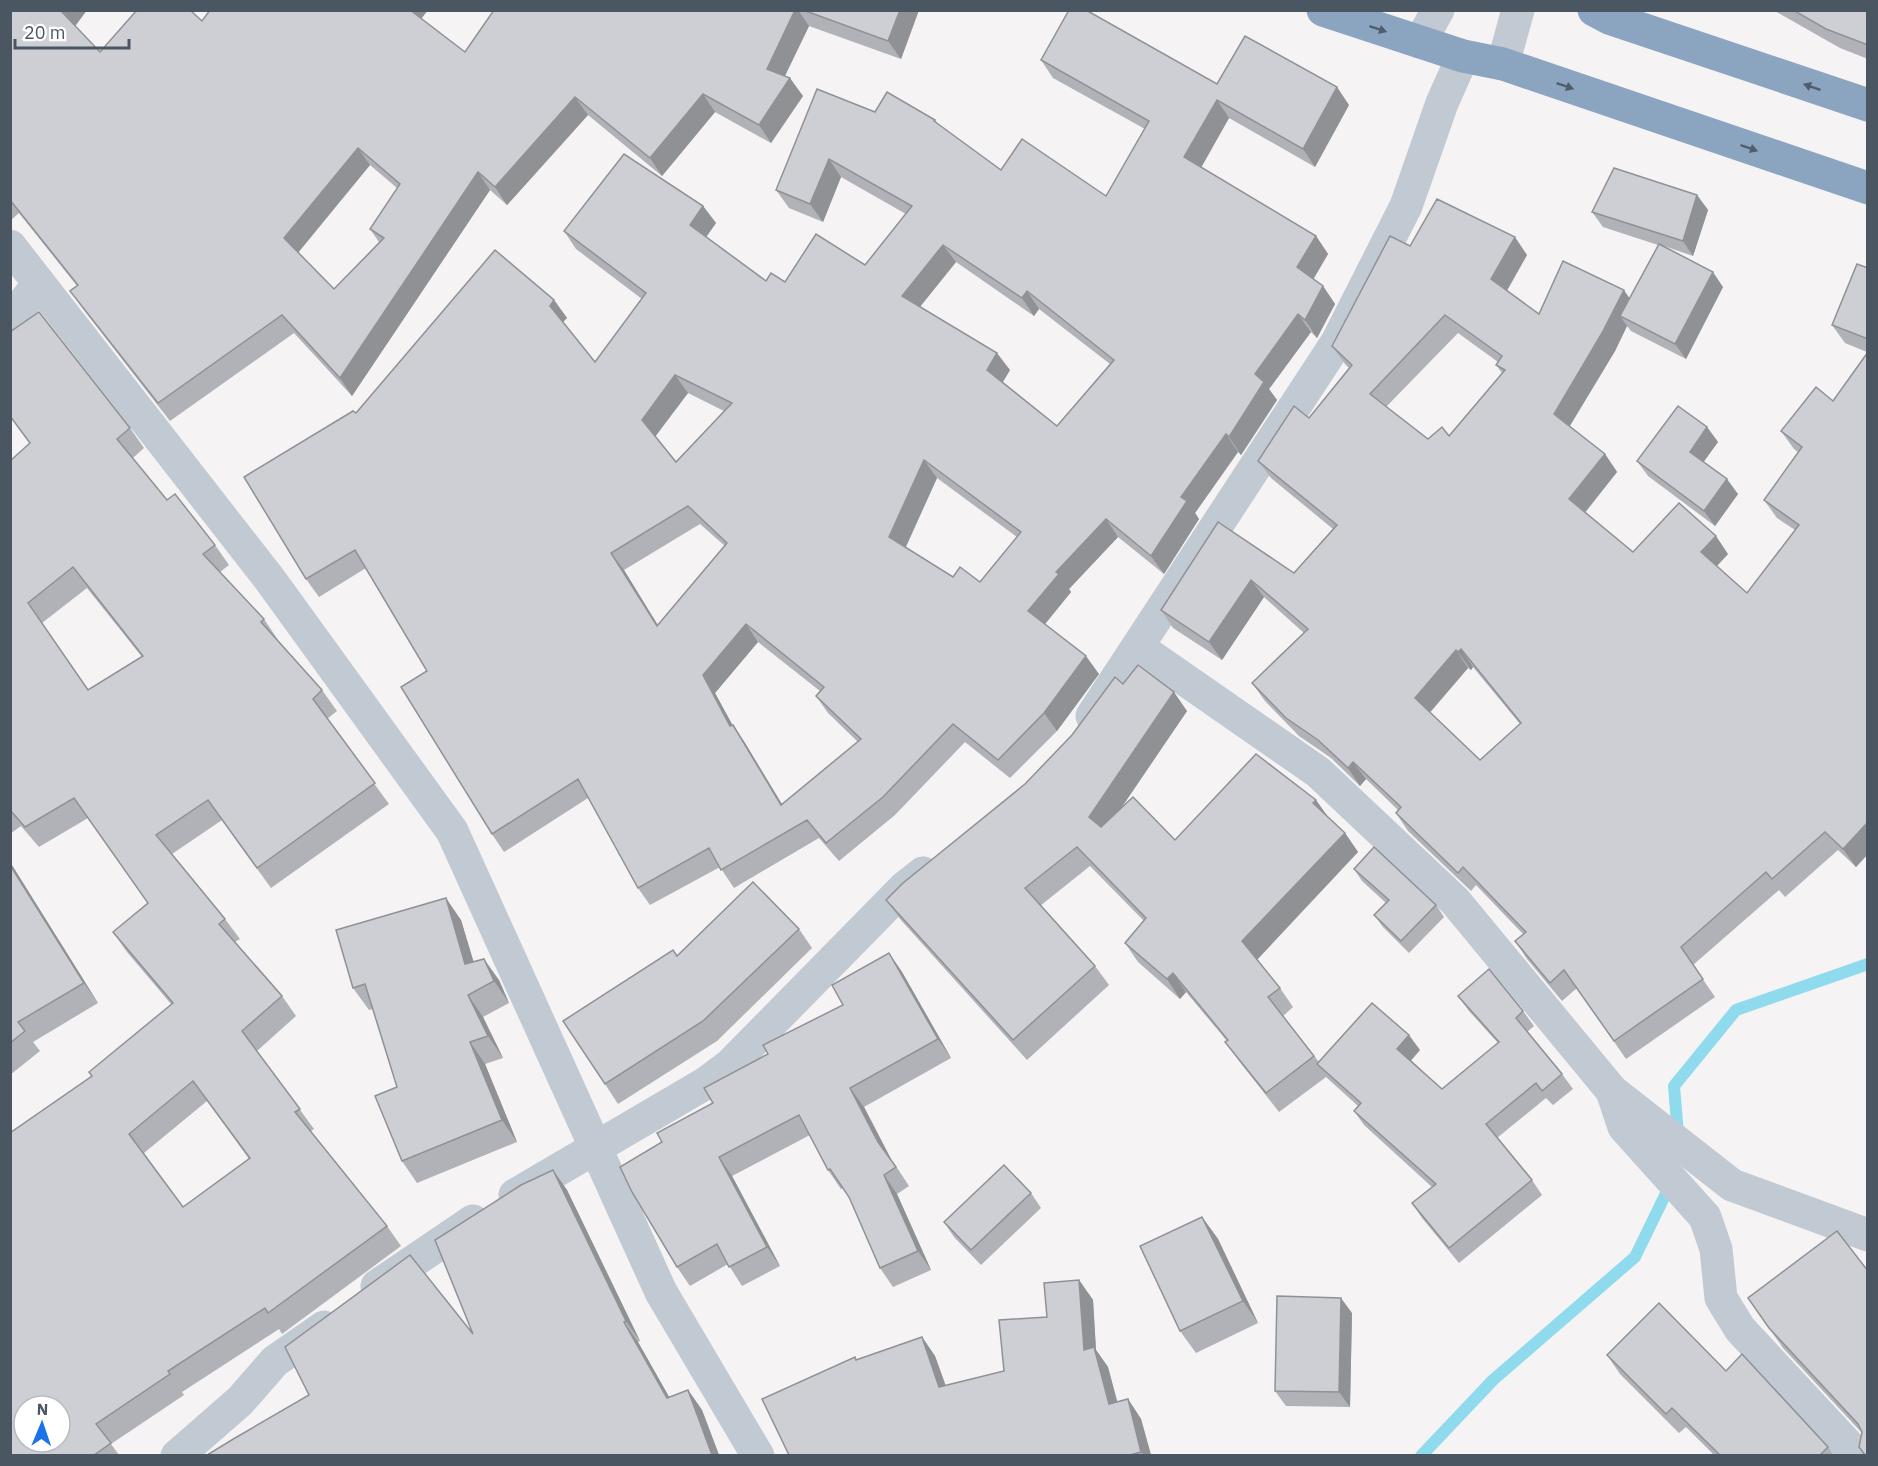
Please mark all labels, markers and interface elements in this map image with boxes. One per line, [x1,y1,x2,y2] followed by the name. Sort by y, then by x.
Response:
[15,12,129,50] scale bar
[24,21,66,44] text: 20 m
[1369,24,1387,34] one-way arrow
[1556,81,1574,91] one-way arrow
[1803,81,1821,91] one-way arrow
[1740,144,1758,154] one-way arrow
[12,1394,72,1454] north arrow
[36,1399,49,1419] text: N

